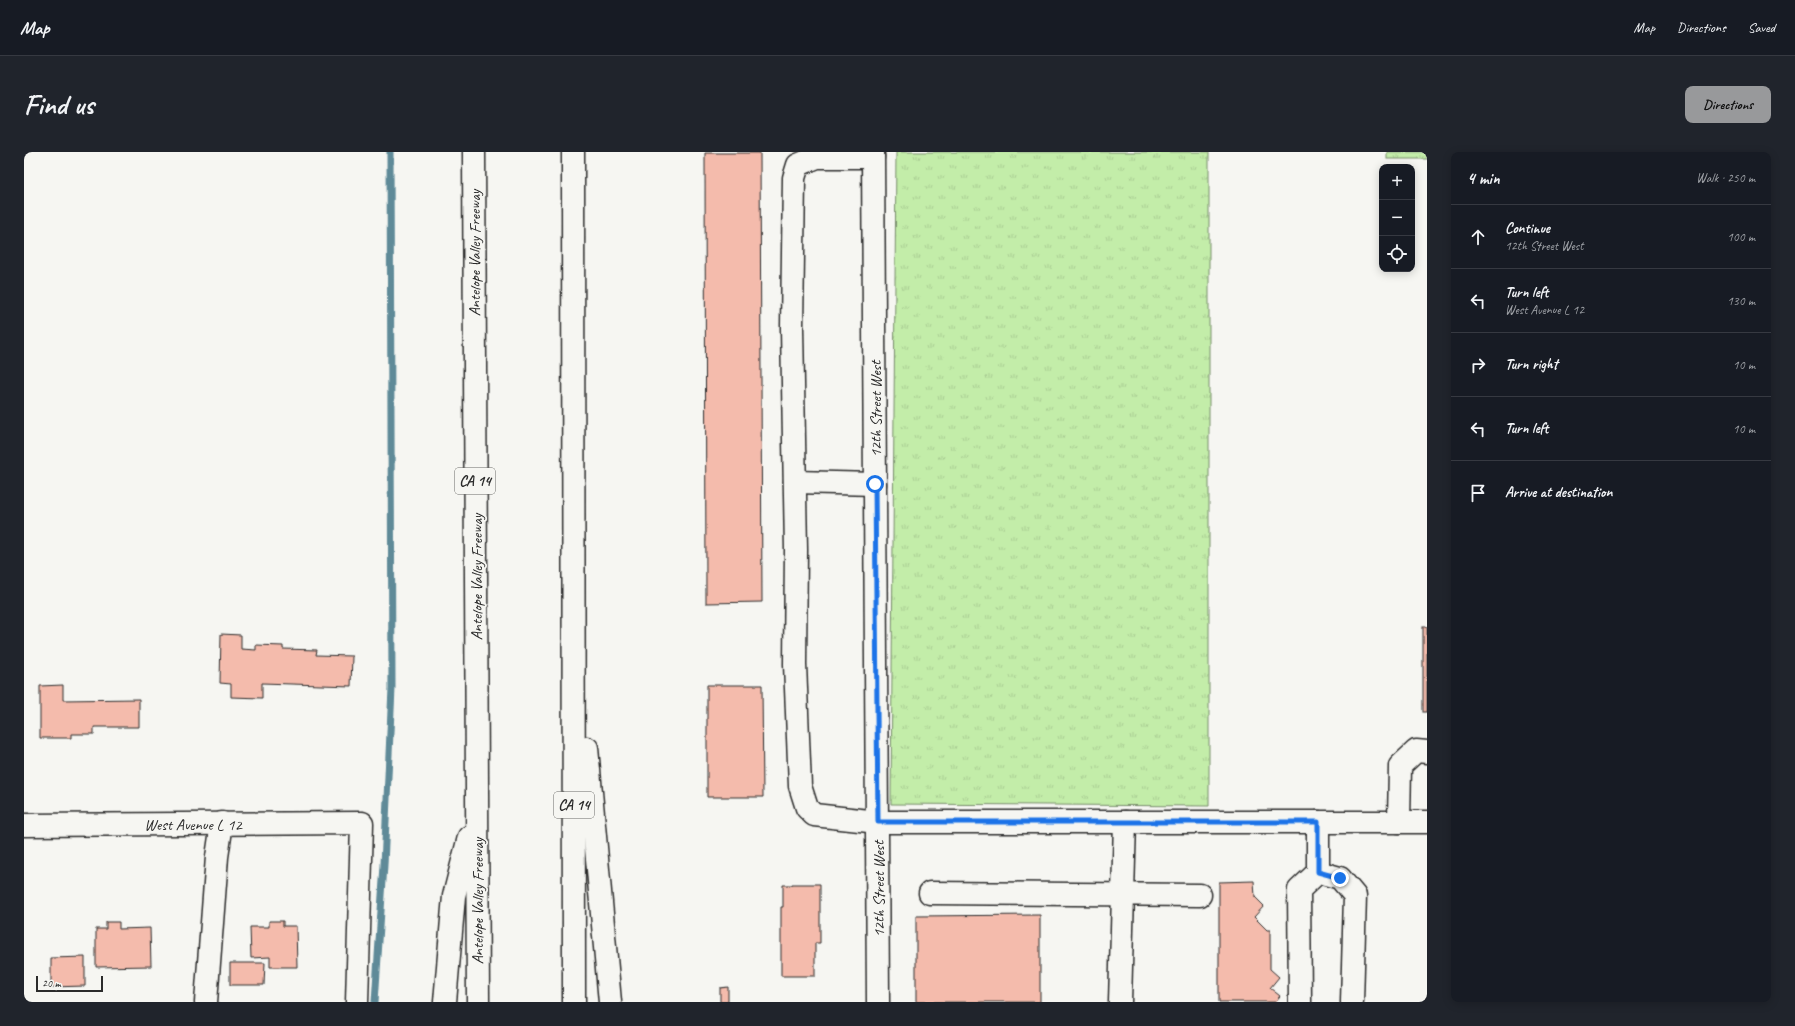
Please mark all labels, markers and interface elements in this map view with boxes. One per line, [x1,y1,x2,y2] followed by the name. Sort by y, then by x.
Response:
[20,16,50,40] text: Map
[1634,19,1655,36] text: Map
[1677,19,1726,36] text: Directions
[1748,19,1775,36] text: Saved
[1685,86,1771,123] button: Directions
[24,87,94,122] text: Find us
[1379,164,1415,272] map controls
[1379,164,1415,200] button: +
[1467,168,1500,189] text: 4 min
[1696,170,1755,186] text: Walk · 250 m
[465,188,485,316] street label: Antelope Valley Freeway
[1379,200,1415,236] button: −
[1505,219,1550,238] text: Continue
[1467,226,1489,248] icon: ahead
[1727,229,1755,245] text: 100 m
[1379,236,1415,272] button: locate
[1505,238,1584,254] text: 12th Street West
[1505,283,1548,302] text: Turn left
[1467,290,1489,312] icon: left
[1727,293,1755,309] text: 130 m
[1505,302,1584,318] text: West Avenue L 12
[1467,354,1489,376] icon: right
[1505,355,1558,374] text: Turn right
[1733,357,1755,373] text: 10 m
[866,359,886,457] street label: 12th Street West
[1467,418,1489,440] icon: left
[1505,419,1548,438] text: Turn left
[1733,421,1755,437] text: 10 m
[455,468,495,494] road number: CA 14
[866,475,884,493] route start
[1467,482,1489,504] icon: arrive
[1505,483,1612,502] text: Arrive at destination
[467,512,487,640] street label: Antelope Valley Freeway
[554,792,594,818] road number: CA 14
[144,815,243,835] street label: West Avenue L 12
[468,836,488,964] street label: Antelope Valley Freeway
[869,839,889,937] street label: 12th Street West
[1331,869,1349,887] route end
[36,974,103,993] scale bar
[42,976,61,990] text: 20 m

